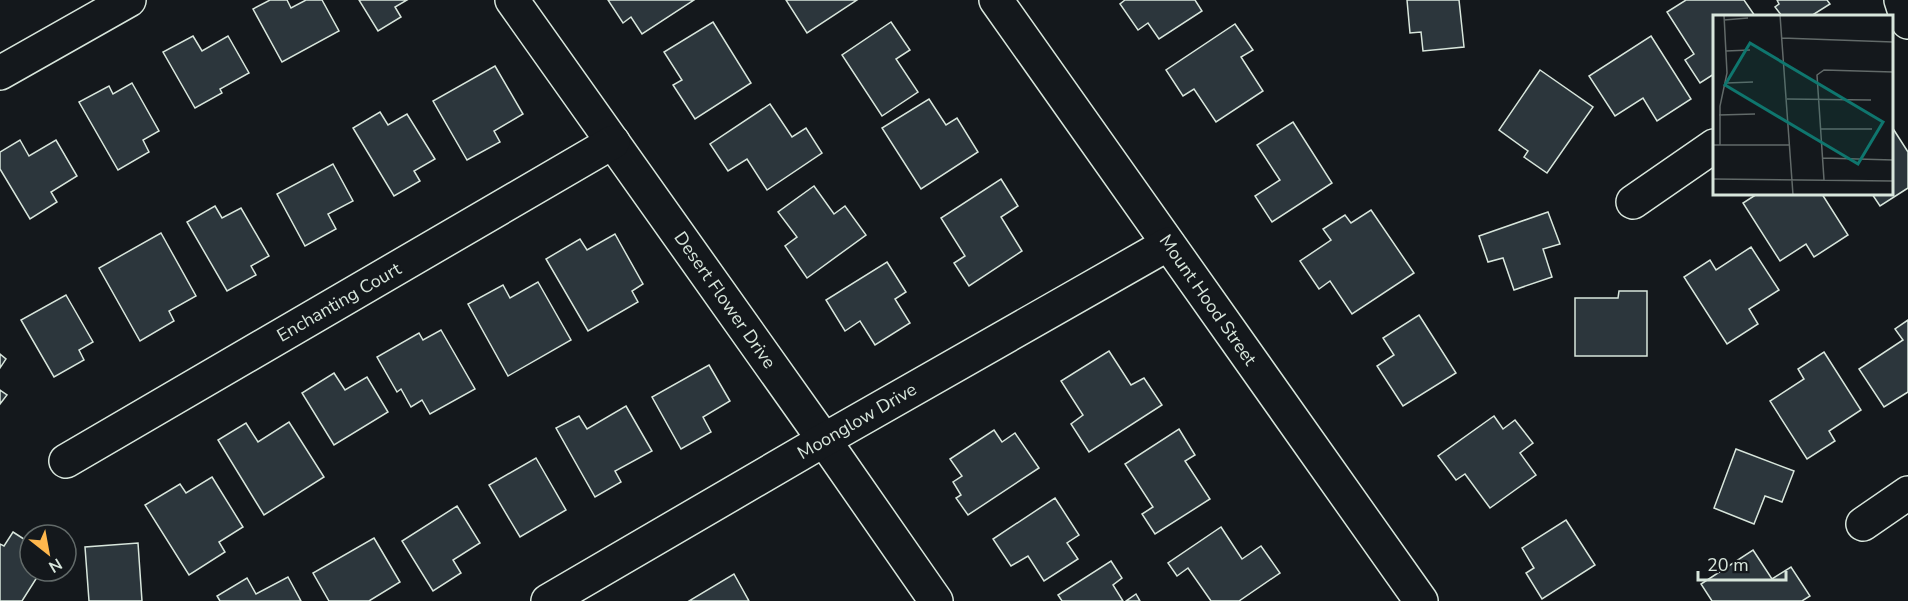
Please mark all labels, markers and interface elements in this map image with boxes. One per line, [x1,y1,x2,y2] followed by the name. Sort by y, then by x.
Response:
[1713,15,1893,195] inset map
[669,227,781,373] street label: Desert Flower Drive
[1154,230,1263,371] street label: Mount Hood Street
[272,256,406,347] street label: Enchanting Court
[793,377,921,465] street label: Moonglow Drive
[18,523,78,583] north arrow
[1698,544,1786,582] scale bar
[44,552,66,578] text: N
[1707,553,1749,577] text: 20 m

